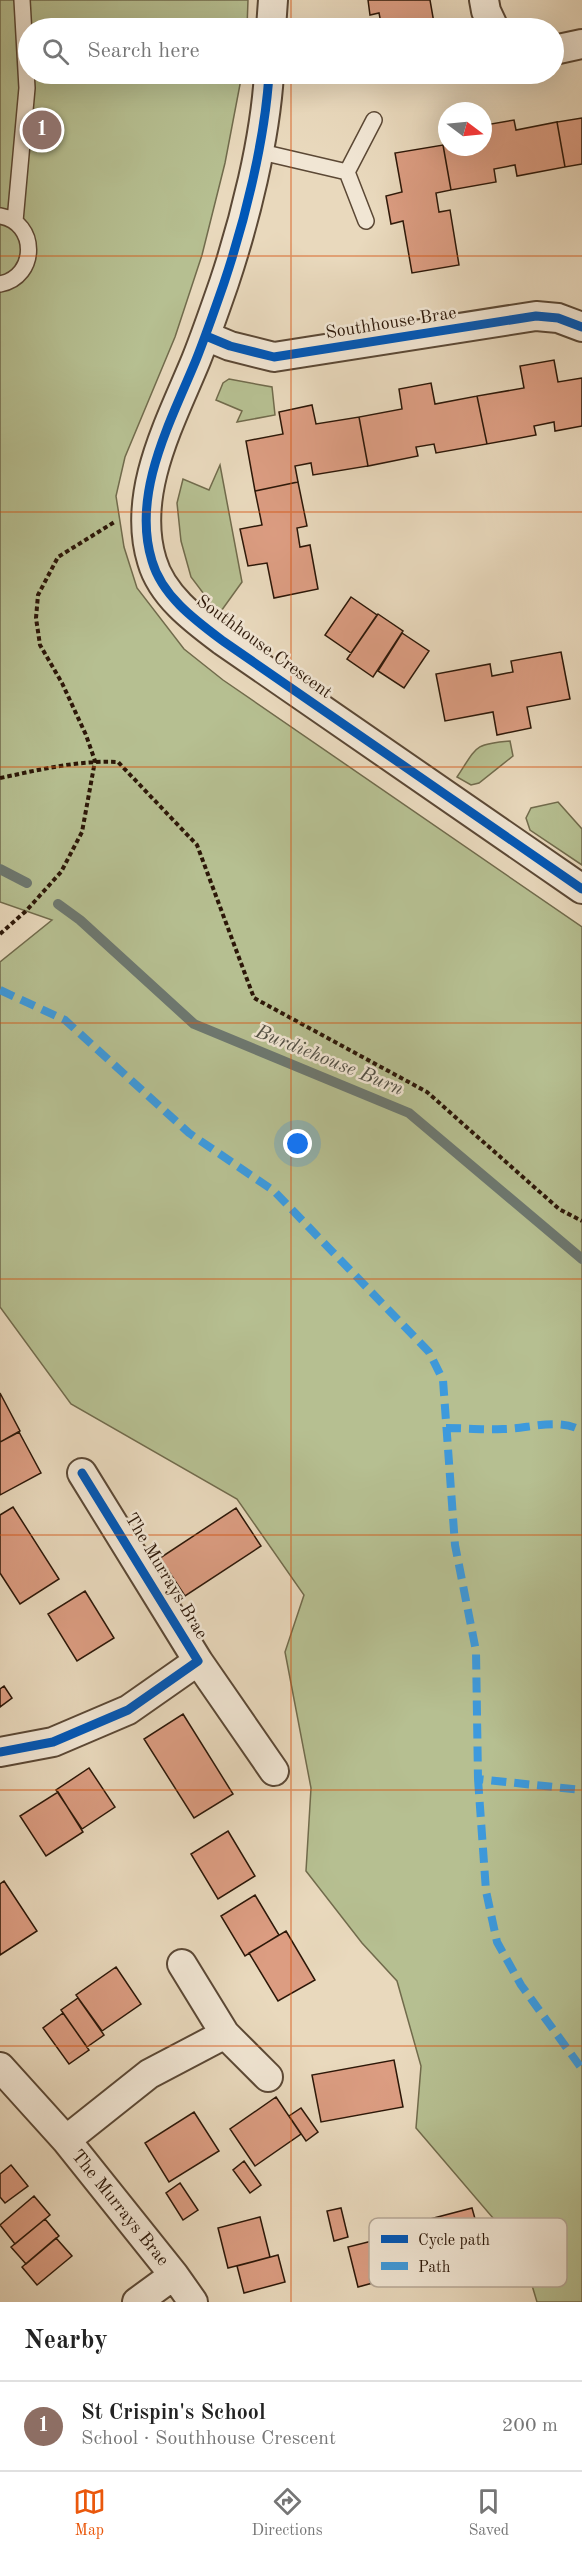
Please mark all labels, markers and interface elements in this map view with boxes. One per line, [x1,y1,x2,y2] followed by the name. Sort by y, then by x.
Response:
[18,18,564,84] search box
[39,35,72,68] icon: search
[87,40,200,62] text: Search here
[438,102,492,156] north arrow
[22,108,62,152] pin: 1
[324,304,458,342] street label: Southhouse Brae
[193,592,335,702] street label: Southhouse Crescent
[251,1022,406,1100] water label: Burdiehouse Burn
[283,1129,312,1158] your location
[121,1510,211,1642] street label: The Murrays Brae
[68,2147,172,2269] street label: The Murrays Brae
[369,2218,567,2287] legend
[418,2233,490,2249] text: Cycle path
[418,2260,451,2276] text: Path
[24,2328,108,2354] text: Nearby
[81,2402,266,2424] text: St Crispin's School
[38,2416,49,2436] text: 1
[502,2416,558,2436] text: 200 m
[81,2429,336,2449] text: School · Southhouse Crescent
[73,2485,106,2541] tab: Map
[252,2485,323,2541] tab: Directions
[468,2485,509,2541] tab: Saved

